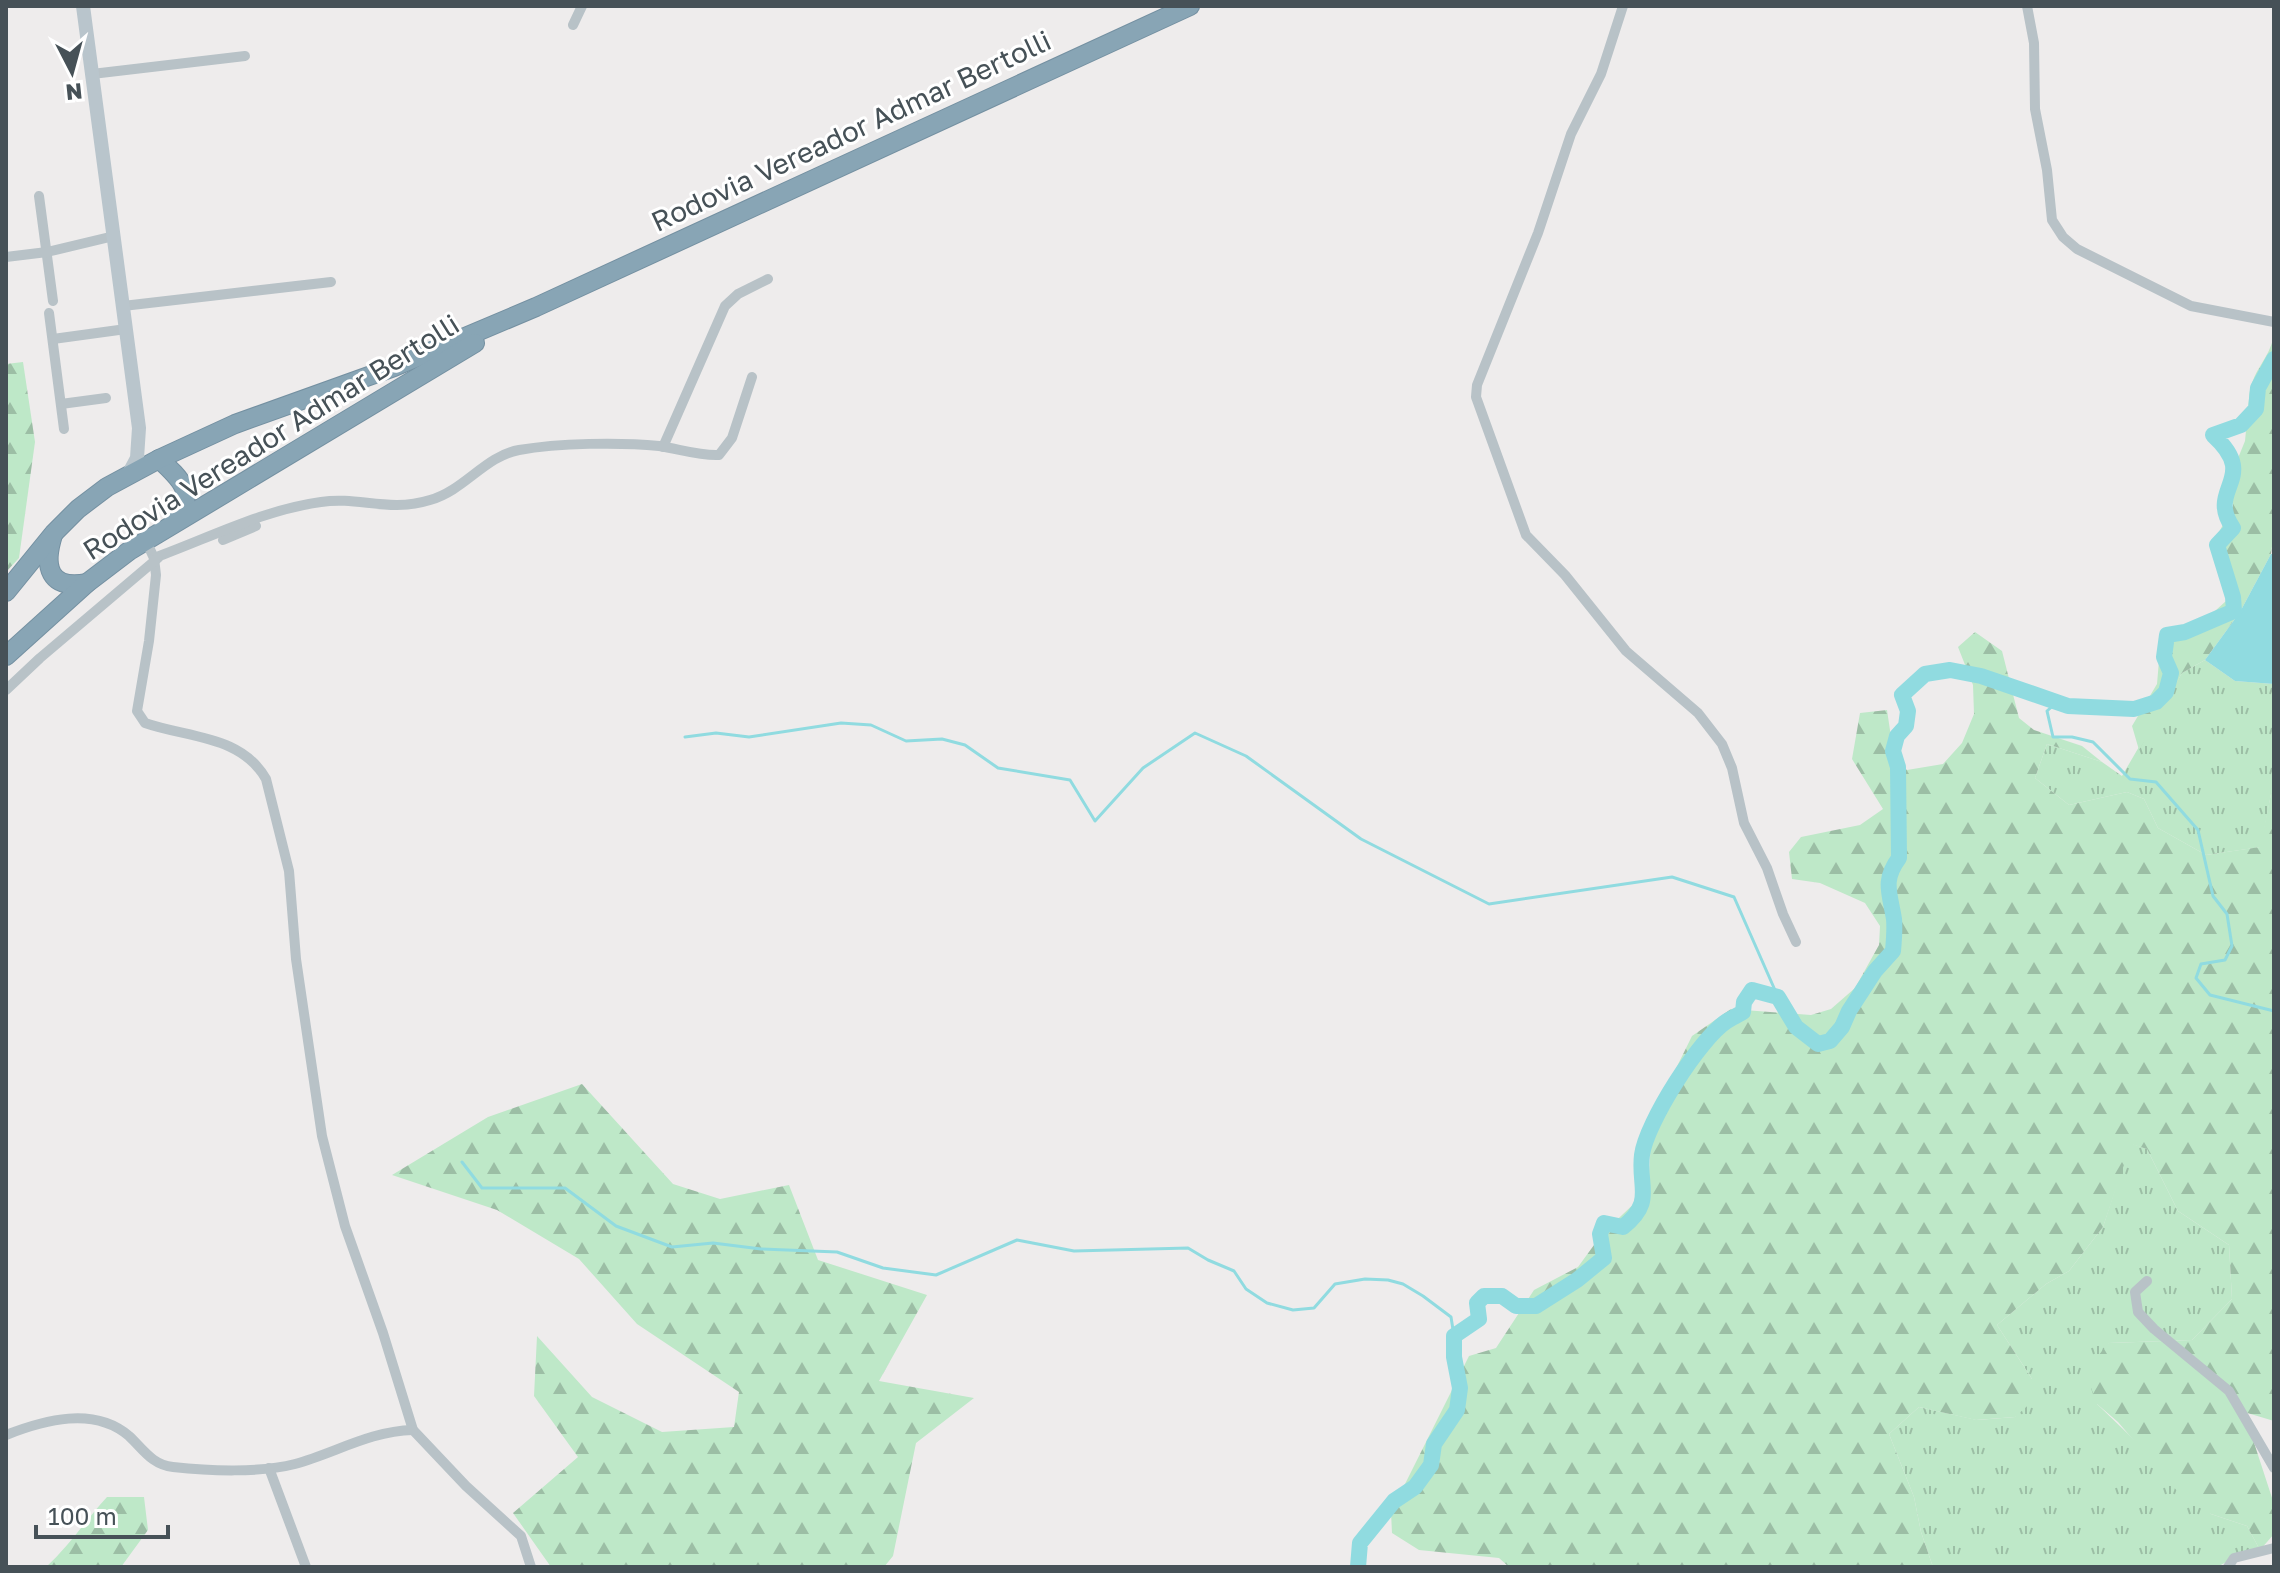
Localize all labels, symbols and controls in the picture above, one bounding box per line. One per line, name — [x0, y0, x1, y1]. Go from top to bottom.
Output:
street label: Rodovia Vereador Admar Bertolli — [646, 23, 1056, 238]
north arrow — [32, 32, 112, 112]
text: N — [64, 78, 84, 107]
street label: Rodovia Vereador Admar Bertolli — [77, 307, 465, 566]
scale bar — [36, 1489, 168, 1539]
text: 100 m — [48, 1501, 117, 1530]

